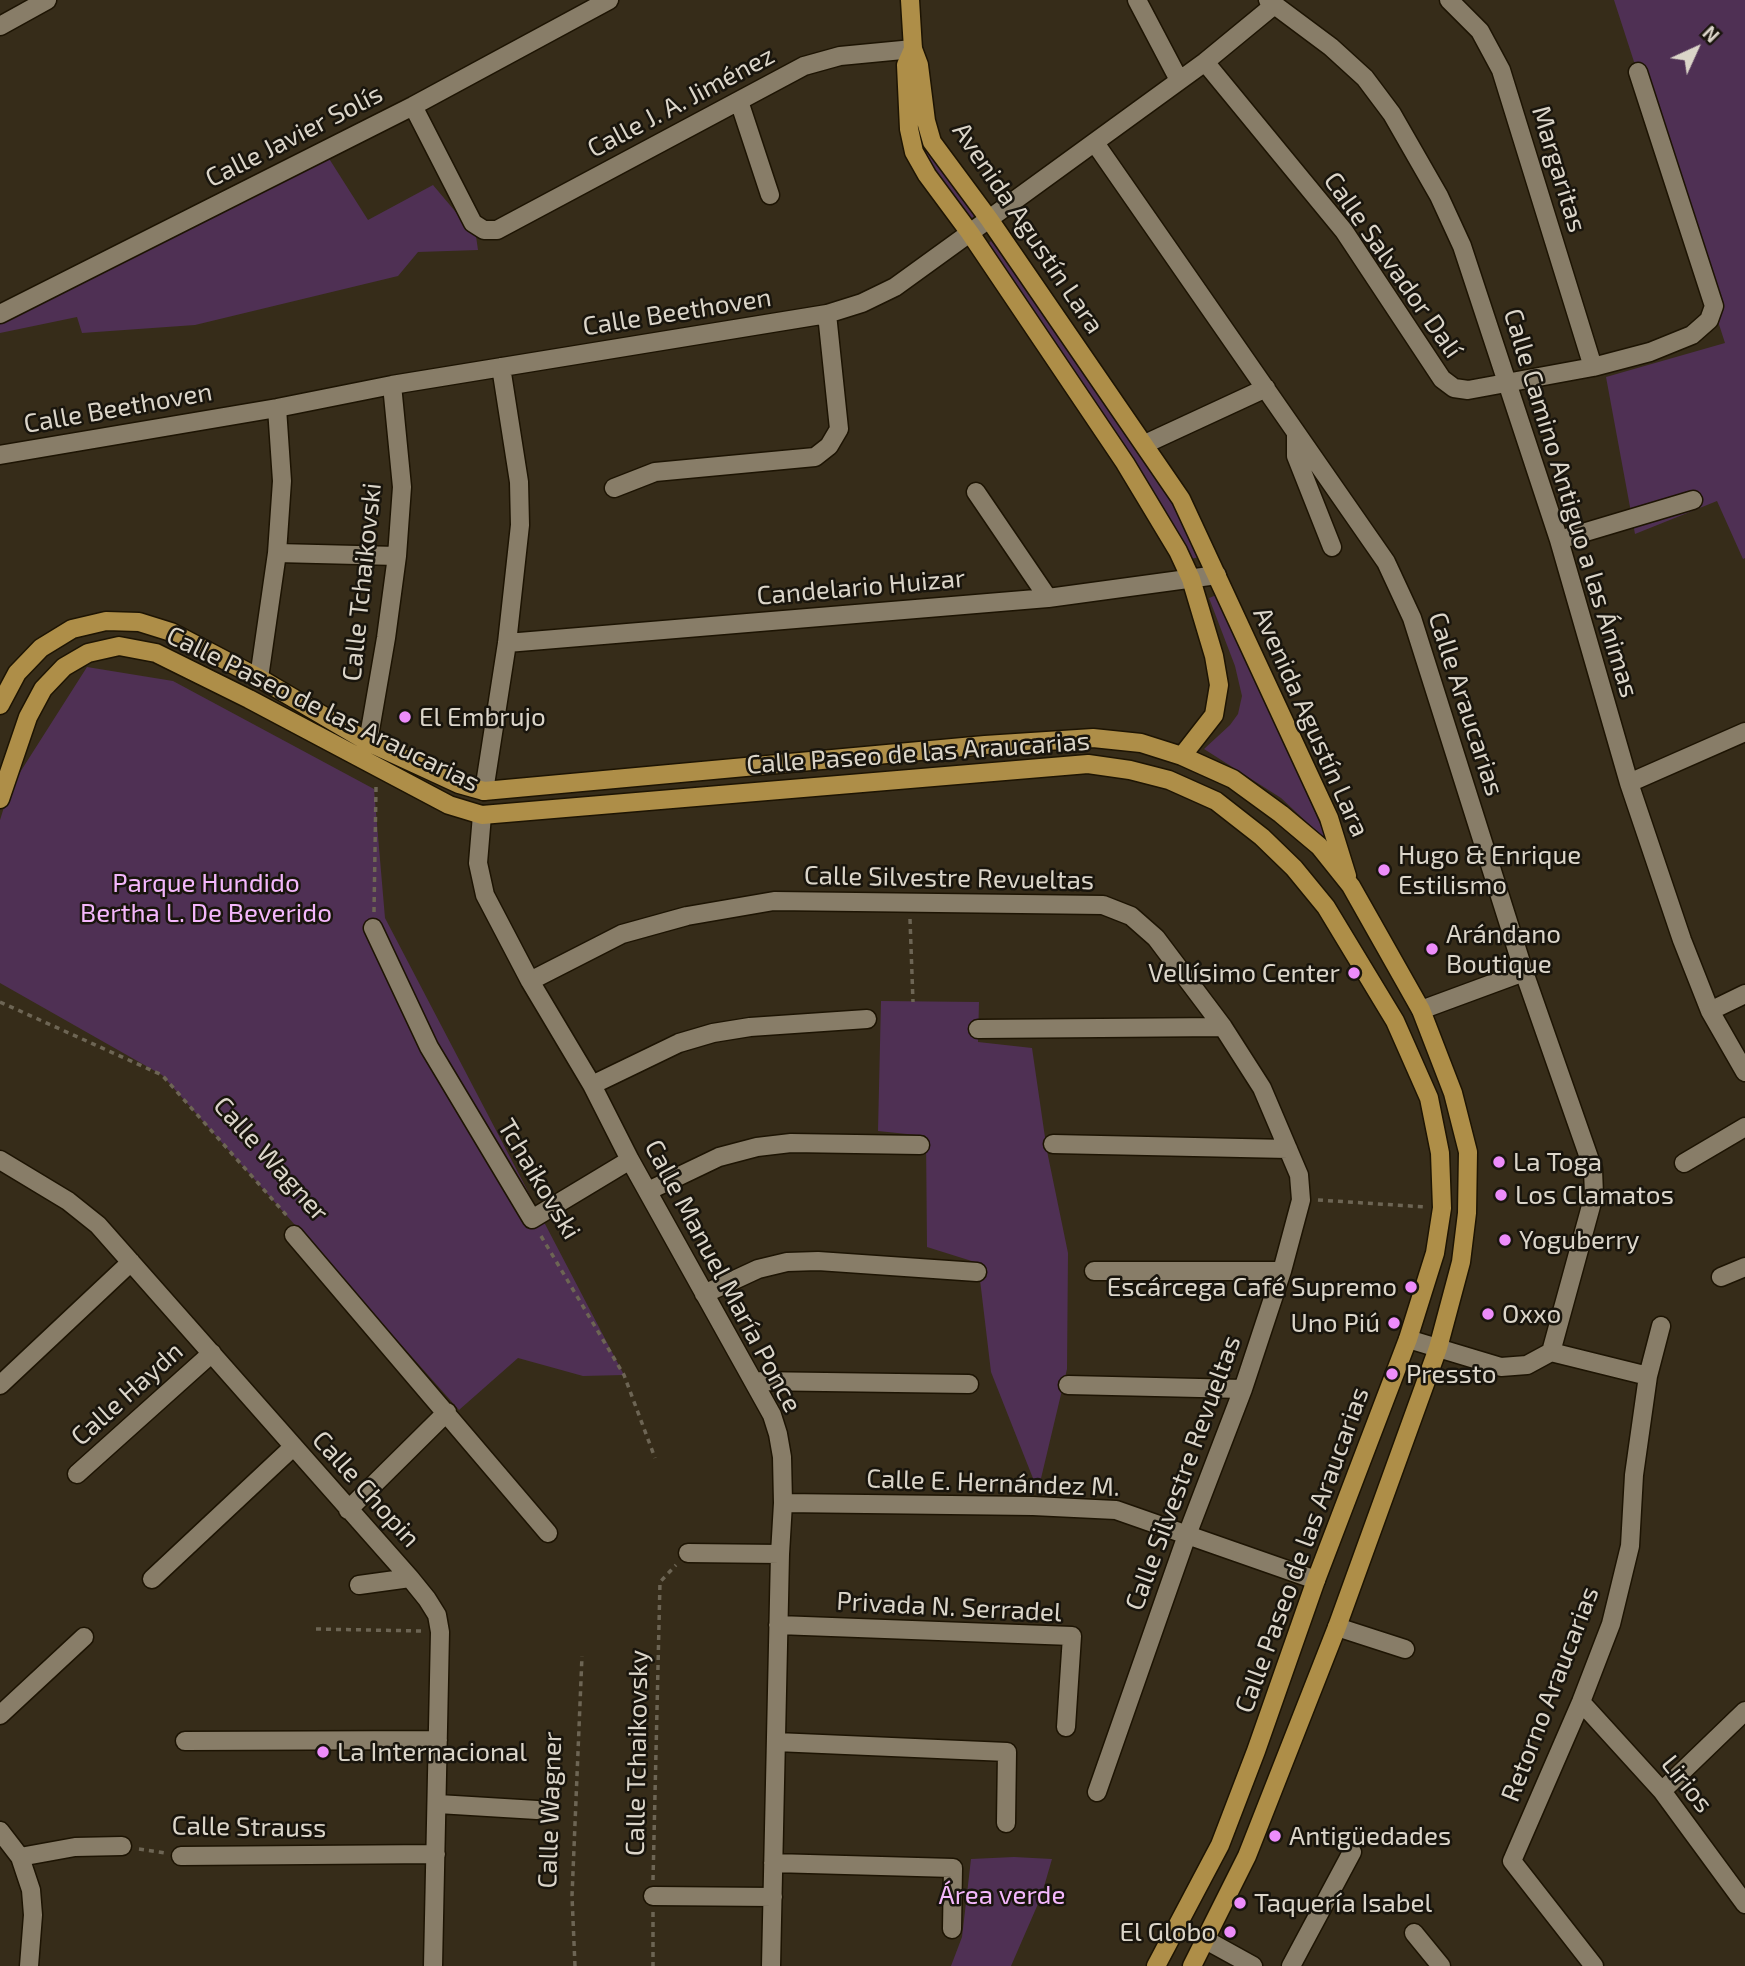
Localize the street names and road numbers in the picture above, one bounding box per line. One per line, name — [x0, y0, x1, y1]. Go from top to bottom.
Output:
street label: Calle J. A. Jiménez — [582, 40, 780, 164]
street label: Calle Javier Solís — [200, 78, 388, 194]
street label: Margaritas — [1525, 102, 1593, 236]
street label: Avenida Agustín Lara — [946, 116, 1110, 340]
street label: Calle Salvador Dalí — [1317, 166, 1469, 364]
street label: Calle Beethoven — [580, 282, 774, 342]
street label: Calle Camino Antiguo a las Ánimas — [1497, 305, 1645, 701]
street label: Calle Beethoven — [21, 376, 215, 440]
street label: Calle Tchaikovski — [336, 481, 388, 683]
street label: Candelario Huizar — [755, 562, 967, 612]
street label: Avenida Agustín Lara — [1246, 602, 1376, 842]
street label: Calle Araucarias — [1422, 608, 1510, 800]
street label: Calle Paseo de las Araucarias — [161, 620, 485, 798]
street label: Calle Paseo de las Araucarias — [745, 725, 1091, 781]
street label: Calle Silvestre Revueltas — [804, 860, 1094, 896]
street label: Calle Wagner — [207, 1090, 335, 1228]
street label: Tchaikovski — [491, 1113, 587, 1245]
street label: Calle Manuel María Ponce — [638, 1134, 808, 1418]
street label: Calle Silvestre Revueltas — [1119, 1331, 1247, 1615]
street label: Calle Haydn — [65, 1336, 189, 1452]
street label: Calle Paseo de las Araucarias — [1228, 1383, 1376, 1717]
street label: Calle Chopin — [306, 1424, 426, 1554]
street label: Calle E. Hernández M. — [866, 1463, 1120, 1503]
street label: Retorno Araucarias — [1495, 1582, 1605, 1806]
street label: Privada N. Serradel — [836, 1586, 1062, 1628]
street label: Calle Tchaikovsky — [620, 1650, 654, 1856]
street label: Calle Wagner — [532, 1731, 568, 1889]
street label: Lirios — [1655, 1749, 1719, 1819]
street label: Calle Strauss — [171, 1810, 327, 1844]

